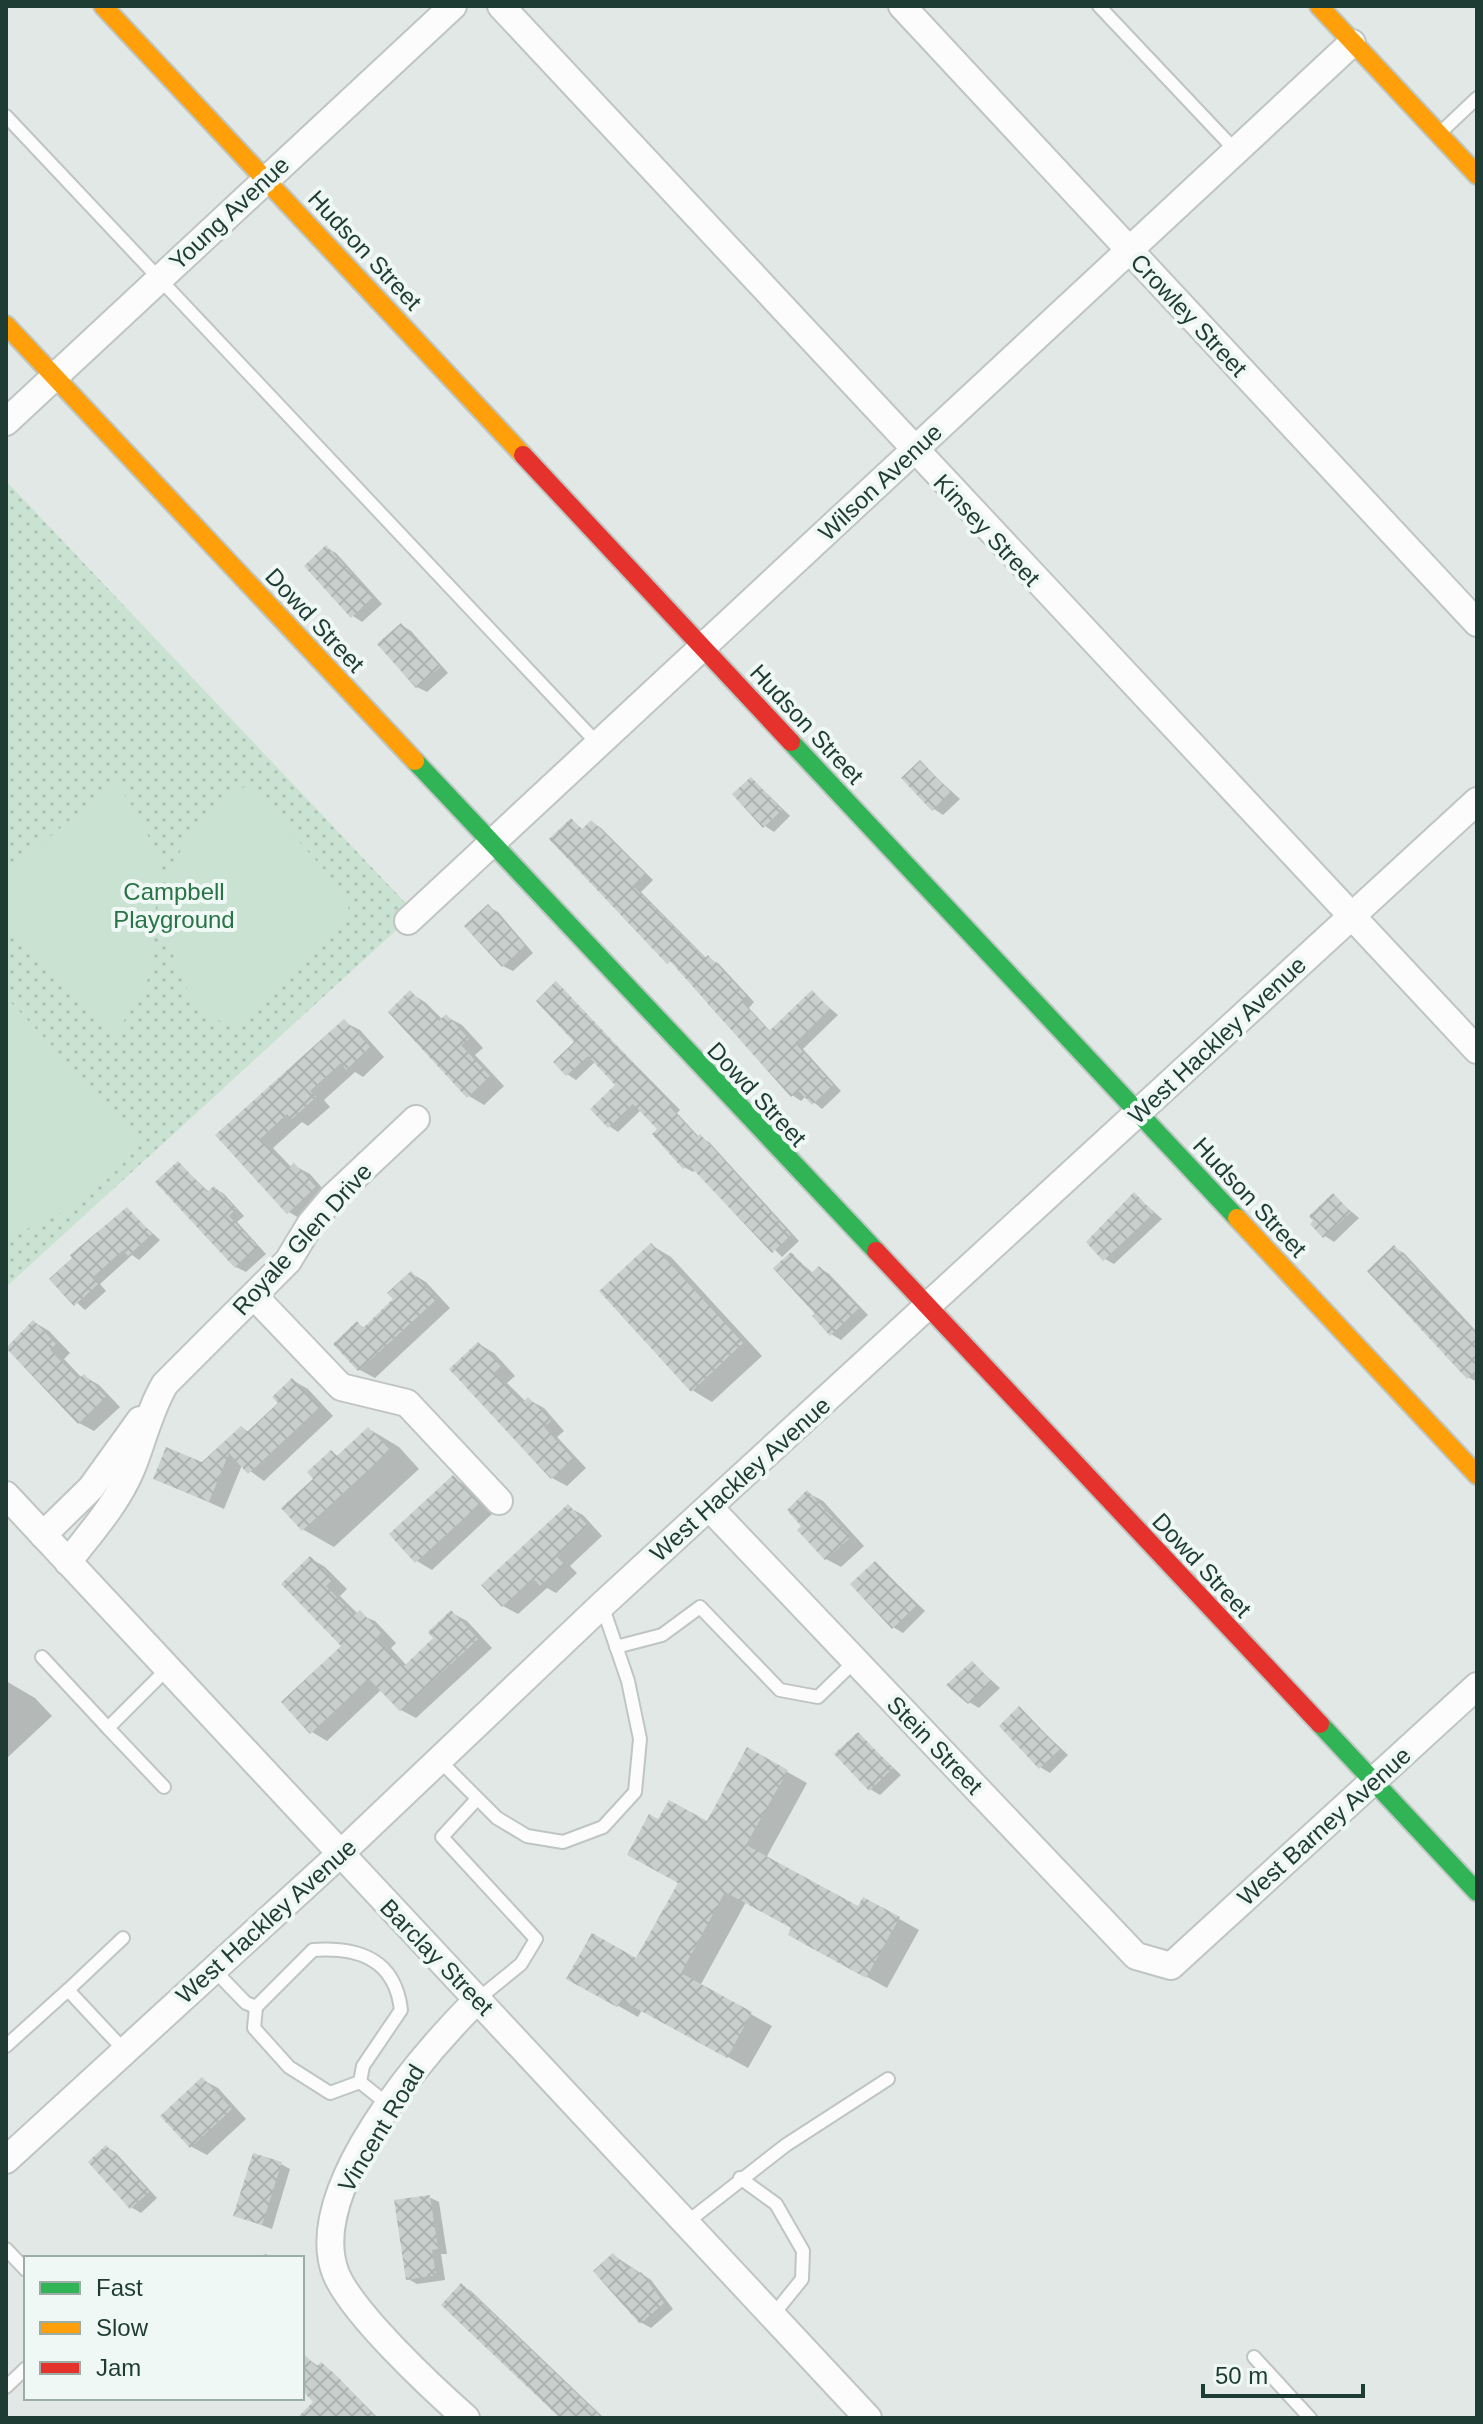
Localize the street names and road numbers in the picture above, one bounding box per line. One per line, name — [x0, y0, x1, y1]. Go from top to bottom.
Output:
street label: Young Avenue — [164, 151, 294, 275]
street label: Hudson Street — [303, 185, 427, 316]
street label: Crowley Street — [1125, 248, 1253, 382]
street label: Wilson Avenue — [813, 418, 947, 546]
street label: Kinsey Street — [928, 469, 1046, 592]
street label: Dowd Street — [260, 563, 370, 678]
street label: Hudson Street — [745, 659, 869, 790]
street label: West Hackley Avenue — [1123, 951, 1311, 1129]
street label: Dowd Street — [702, 1037, 812, 1152]
street label: Hudson Street — [1188, 1132, 1312, 1263]
street label: Royale Glen Drive — [227, 1158, 377, 1320]
street label: West Hackley Avenue — [645, 1391, 835, 1567]
street label: Dowd Street — [1147, 1508, 1257, 1623]
street label: Stein Street — [882, 1691, 988, 1800]
street label: West Barney Avenue — [1232, 1741, 1416, 1911]
street label: West Hackley Avenue — [171, 1833, 361, 2009]
street label: Barclay Street — [375, 1893, 499, 2021]
street label: Vincent Road — [332, 2059, 430, 2197]

